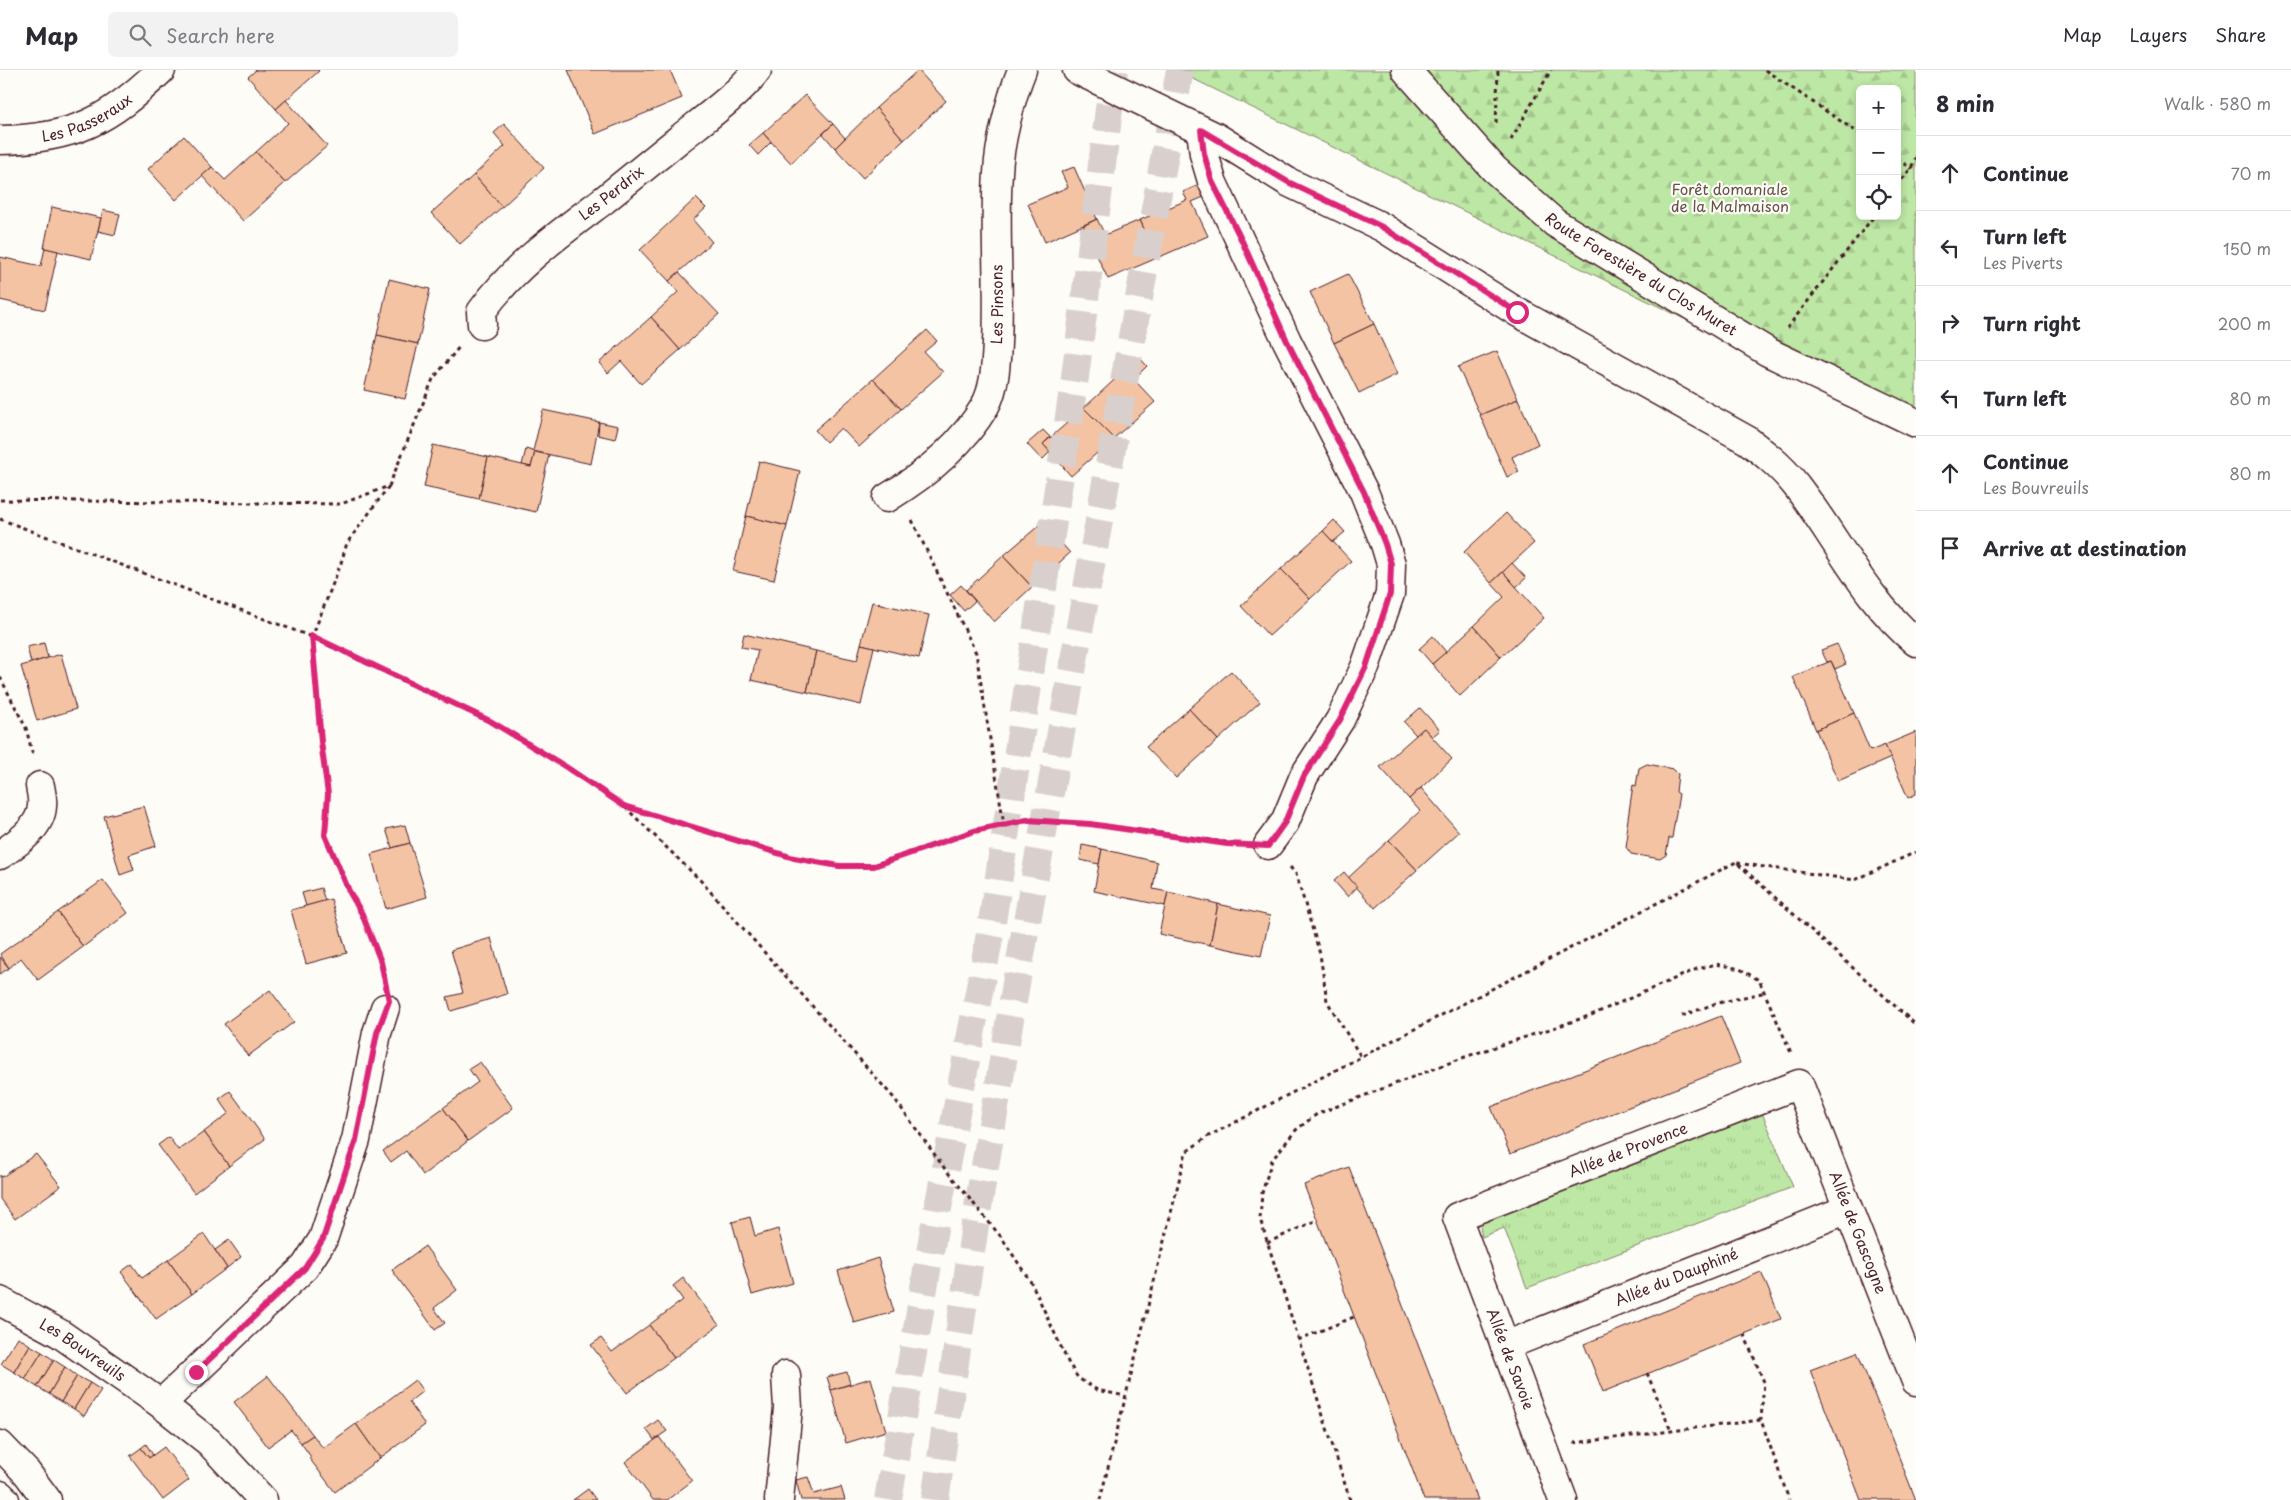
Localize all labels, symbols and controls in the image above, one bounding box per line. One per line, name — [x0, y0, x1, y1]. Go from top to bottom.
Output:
search box — [108, 12, 458, 57]
text: Map — [25, 17, 78, 53]
icon: search — [126, 21, 154, 49]
text: Search here — [166, 21, 275, 49]
text: Map — [2063, 21, 2102, 48]
text: Layers — [2130, 21, 2187, 48]
text: Share — [2215, 21, 2266, 48]
map controls — [1856, 85, 1901, 220]
button: + — [1856, 85, 1901, 130]
street label: Les Passeraux — [40, 87, 136, 147]
text: 8 min — [1936, 87, 1995, 119]
text: Walk · 580 m — [2164, 91, 2271, 115]
button: − — [1856, 130, 1901, 175]
street label: Les Perdrix — [573, 159, 648, 225]
icon: ahead — [1936, 159, 1964, 187]
text: Continue — [1983, 159, 2069, 187]
text: 70 m — [2231, 161, 2271, 185]
button: locate — [1856, 175, 1901, 220]
park label: Forêt domaniale de la Malmaison — [1671, 177, 1789, 217]
street label: Route Forestière du Clos Muret — [1540, 206, 1742, 341]
text: Turn left — [1983, 222, 2067, 250]
icon: left — [1936, 234, 1964, 262]
text: 150 m — [2223, 236, 2271, 260]
text: Les Piverts — [1983, 250, 2063, 274]
street label: Les Pinsons — [984, 264, 1008, 345]
route start — [1506, 301, 1529, 324]
icon: right — [1936, 309, 1964, 337]
text: Turn right — [1983, 309, 2081, 337]
text: 200 m — [2218, 311, 2271, 335]
icon: left — [1936, 384, 1964, 412]
text: Turn left — [1983, 384, 2067, 412]
text: 80 m — [2229, 386, 2271, 410]
text: Continue — [1983, 447, 2069, 475]
icon: ahead — [1936, 459, 1964, 487]
text: 80 m — [2229, 461, 2271, 485]
text: Les Bouvreuils — [1983, 475, 2089, 499]
icon: arrive — [1936, 534, 1964, 562]
text: Arrive at destination — [1983, 534, 2187, 562]
street label: Allée de Provence — [1565, 1116, 1690, 1182]
street label: Allée de Gascogne — [1824, 1167, 1894, 1297]
street label: Allée du Dauphiné — [1611, 1241, 1741, 1311]
street label: Allée de Savoie — [1482, 1305, 1541, 1412]
street label: Les Bouvreuils — [36, 1312, 131, 1386]
route end — [185, 1361, 208, 1384]

